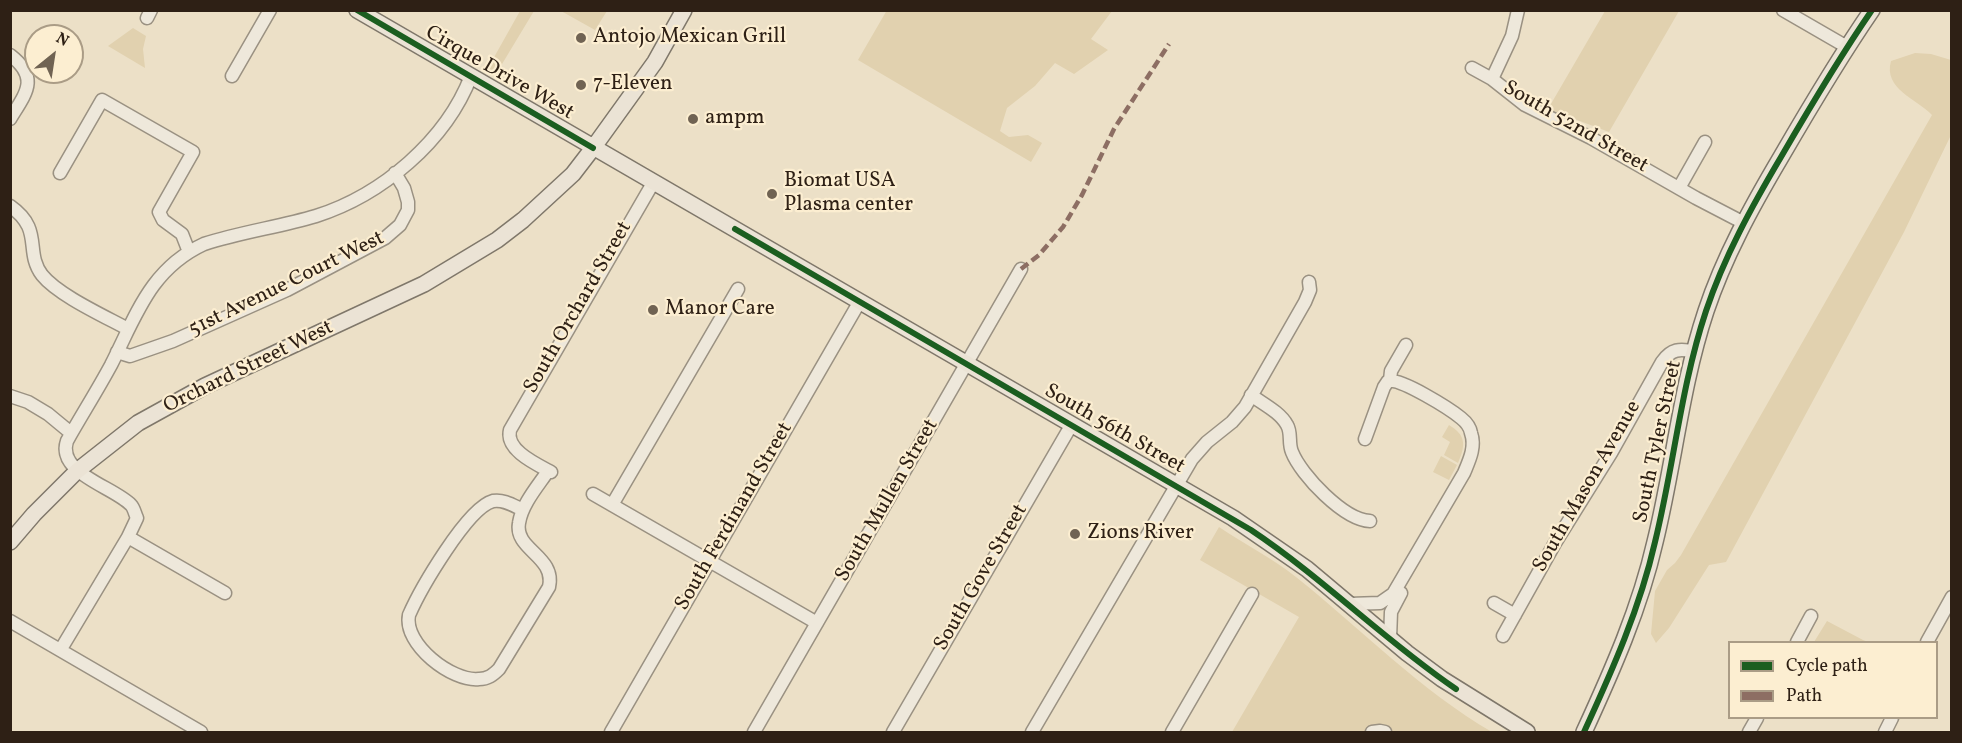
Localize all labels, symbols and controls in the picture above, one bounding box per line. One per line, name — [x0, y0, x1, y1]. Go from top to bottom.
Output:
street label: Cirque Drive West — [420, 21, 578, 127]
north arrow — [24, 24, 84, 84]
place label: Antojo Mexican Grill — [593, 25, 786, 51]
text: N — [51, 28, 73, 53]
marker: Antojo Mexican Grill — [574, 31, 588, 45]
place label: 7-Eleven — [593, 72, 673, 98]
street label: South 52nd Street — [1498, 76, 1652, 180]
marker: 7-Eleven — [574, 78, 588, 92]
place label: ampm — [705, 106, 765, 132]
marker: ampm — [686, 112, 700, 126]
place label: Biomat USA Plasma center — [784, 169, 913, 219]
marker: Biomat USA Plasma center — [765, 187, 779, 201]
street label: South Orchard Street — [519, 217, 639, 399]
street label: 51st Avenue Court West — [185, 227, 389, 343]
place label: Manor Care — [665, 297, 775, 323]
marker: Manor Care — [646, 303, 660, 317]
street label: Orchard Street West — [160, 316, 338, 420]
street label: South Tyler Street — [1629, 358, 1689, 526]
street label: South 56th Street — [1039, 379, 1189, 481]
street label: South Mason Avenue — [1529, 397, 1647, 577]
street label: South Mullen Street — [831, 415, 945, 587]
street label: South Ferdinand Street — [671, 418, 799, 616]
street label: South Gove Street — [930, 500, 1034, 656]
place label: Zions River — [1087, 521, 1194, 547]
marker: Zions River — [1068, 527, 1082, 541]
legend — [1728, 641, 1938, 719]
text: Cycle path — [1786, 654, 1868, 679]
text: Path — [1786, 684, 1822, 709]

